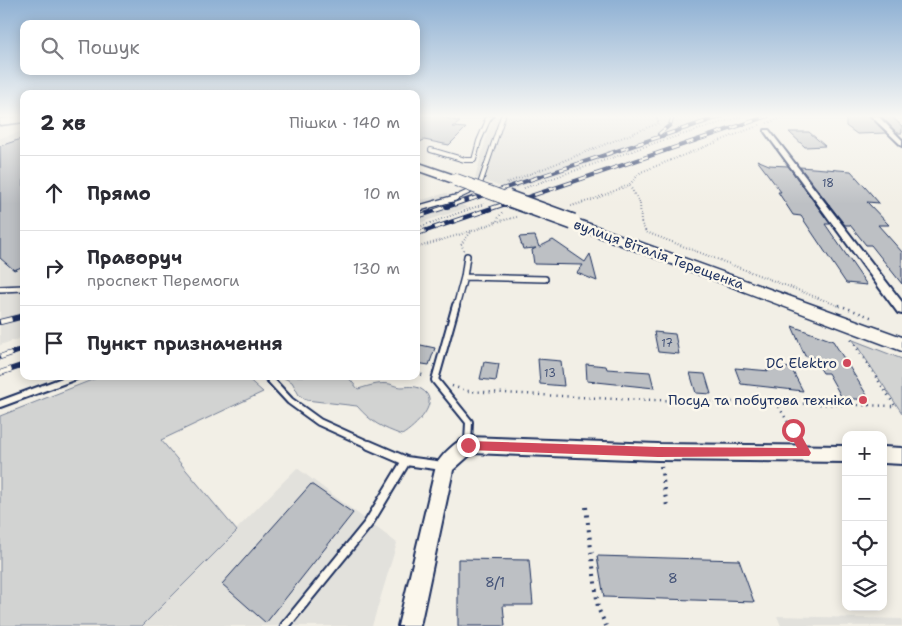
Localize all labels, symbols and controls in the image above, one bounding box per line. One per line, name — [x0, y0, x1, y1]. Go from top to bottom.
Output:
search box — [20, 20, 420, 75]
icon: search — [38, 34, 66, 62]
text: Пошук — [78, 35, 140, 60]
text: 2 хв — [40, 109, 86, 137]
text: Пішки · 140 m — [289, 112, 400, 133]
house number: 18 — [822, 176, 834, 191]
icon: ahead — [40, 179, 68, 207]
text: Прямо — [87, 181, 151, 206]
text: 10 m — [363, 183, 400, 204]
street label: вулиця Віталія Терещенка — [571, 215, 747, 293]
text: Праворуч — [87, 245, 182, 270]
icon: right — [40, 254, 68, 282]
text: 130 m — [353, 258, 400, 279]
text: проспект Перемоги — [87, 270, 240, 291]
icon: arrive — [40, 329, 68, 357]
text: Пункт призначення — [87, 331, 283, 356]
house number: 17 — [661, 336, 673, 351]
place label: DC Elektro — [766, 354, 837, 372]
marker: DC Elektro — [841, 357, 853, 369]
house number: 13 — [544, 366, 556, 381]
place label: Посуд та побутова техніка — [668, 391, 853, 409]
marker: Посуд та побутова техніка — [857, 394, 869, 406]
route start — [782, 419, 805, 442]
map controls — [842, 431, 887, 611]
button: + — [842, 431, 887, 476]
route end — [457, 434, 480, 457]
button: − — [842, 476, 887, 521]
button: locate — [842, 521, 887, 566]
button: layers — [842, 566, 887, 611]
house number: 8 — [668, 569, 678, 587]
house number: 8/1 — [485, 573, 505, 591]

